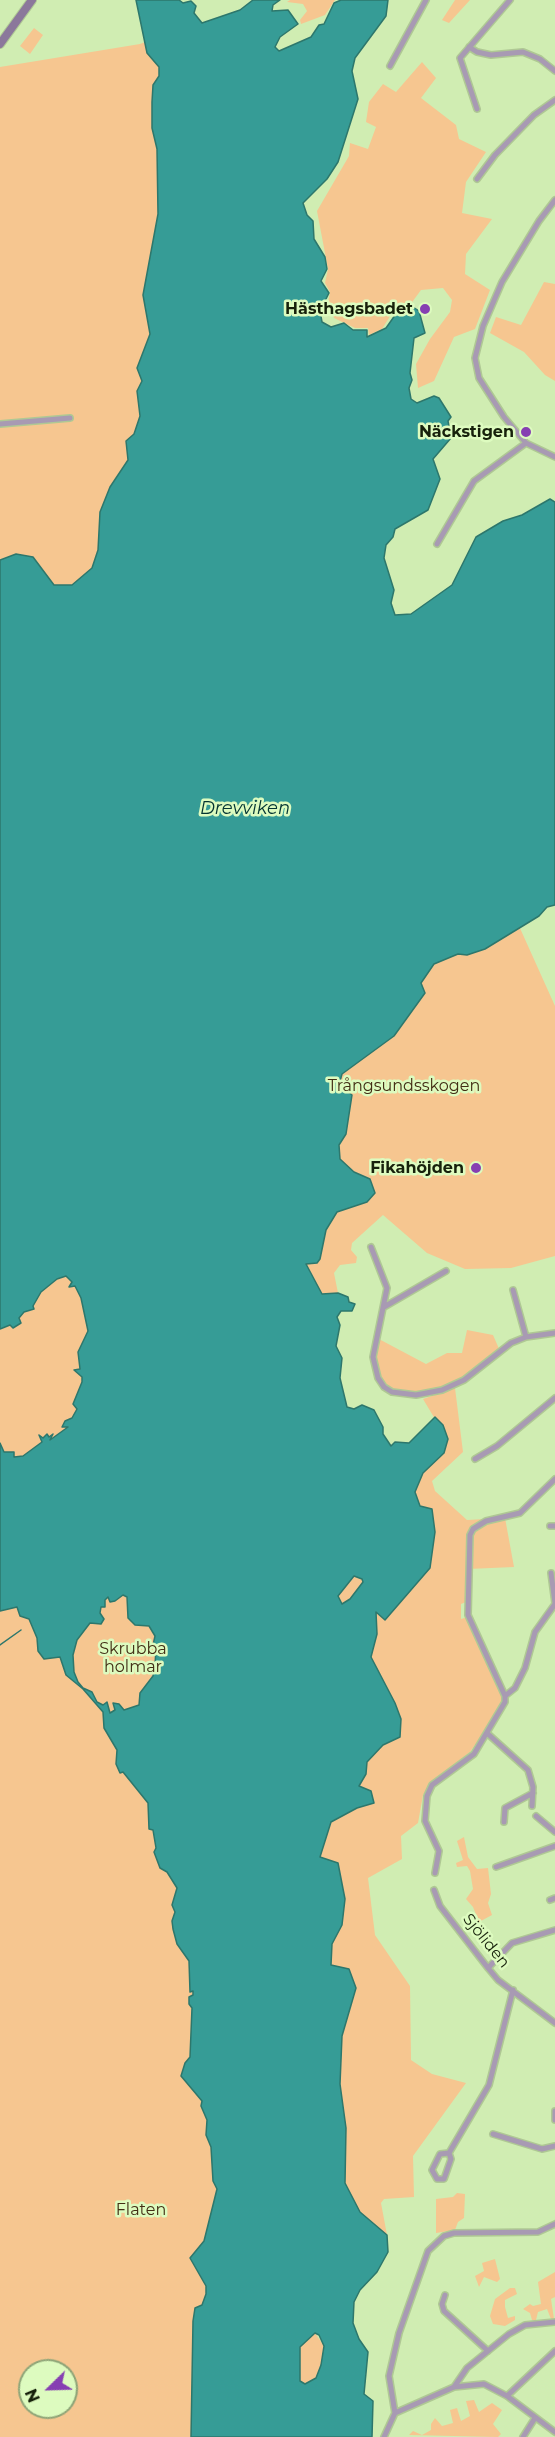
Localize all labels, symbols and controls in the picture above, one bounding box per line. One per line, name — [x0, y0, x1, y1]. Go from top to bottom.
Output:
place label: Hästhagsbadet — [285, 299, 413, 319]
marker: Hästhagsbadet — [418, 302, 432, 316]
place label: Näckstigen — [419, 422, 514, 442]
marker: Näckstigen — [519, 425, 533, 439]
water label: Drevviken — [200, 798, 290, 820]
park label: Trångsundsskogen — [328, 1076, 480, 1096]
place label: Fikahöjden — [370, 1158, 464, 1178]
marker: Fikahöjden — [469, 1161, 483, 1175]
park label: Skrubba holmar — [99, 1639, 167, 1677]
street label: Sjöliden — [458, 1910, 514, 1972]
park label: Flaten — [116, 2200, 166, 2220]
north arrow — [18, 2359, 78, 2419]
text: N — [22, 2386, 44, 2405]

